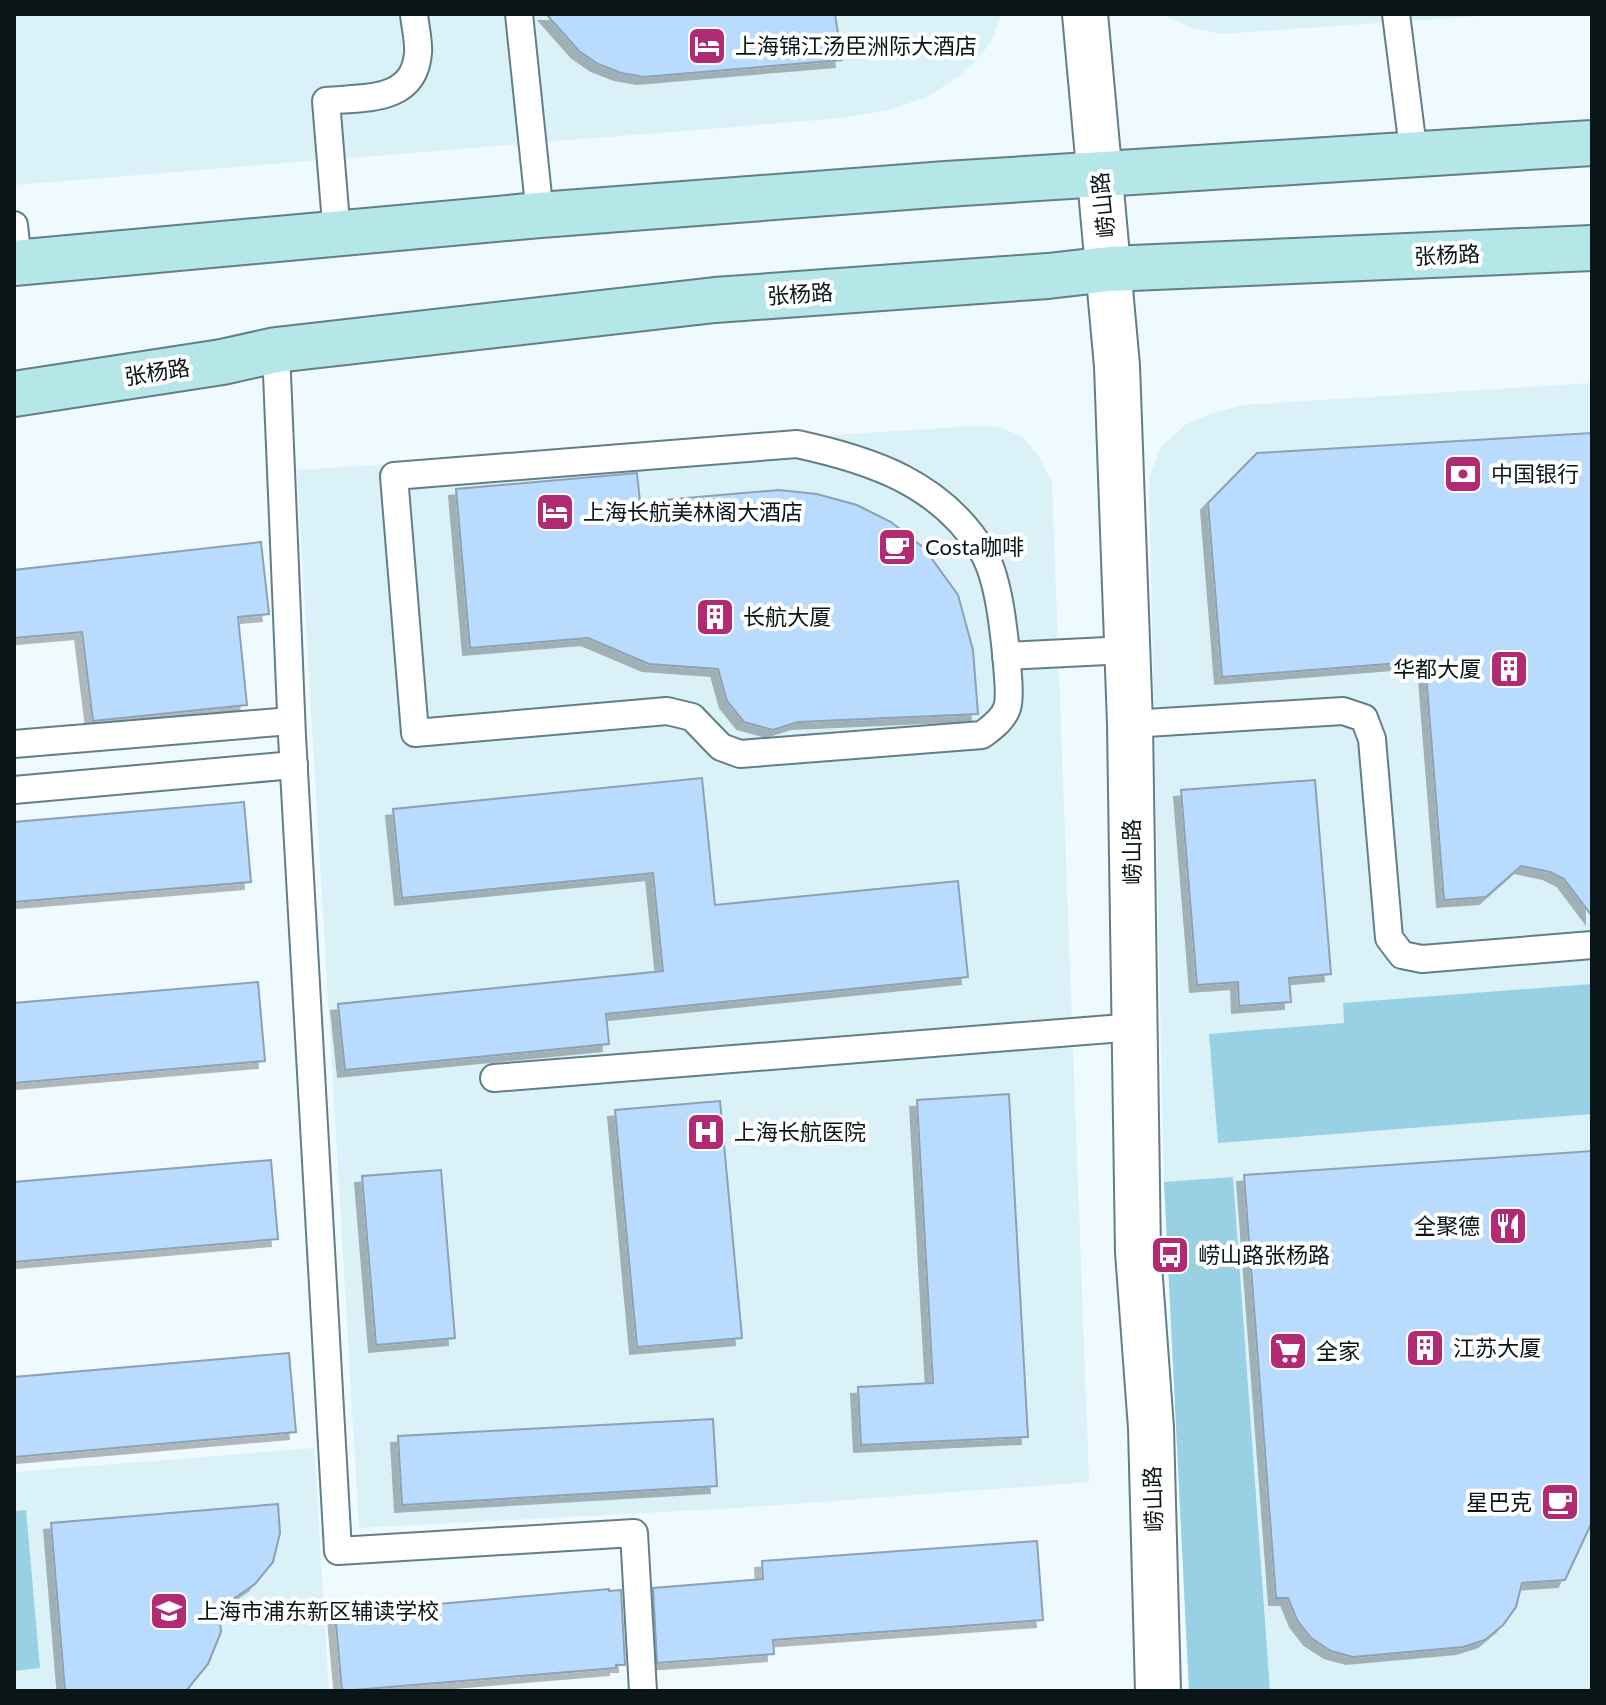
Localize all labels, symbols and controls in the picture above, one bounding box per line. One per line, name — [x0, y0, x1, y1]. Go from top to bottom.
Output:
hotel icon: 上海锦江汤臣洲际大酒店 — [686, 25, 728, 67]
place label: 上海锦江汤臣洲际大酒店 — [735, 32, 977, 59]
street label: 崂山路 — [1086, 171, 1119, 239]
street label: 张杨路 — [1413, 239, 1481, 270]
street label: 张杨路 — [766, 278, 834, 309]
street label: 张杨路 — [122, 353, 192, 390]
bank icon: 中国银行 — [1442, 453, 1484, 495]
place label: 中国银行 — [1491, 460, 1579, 487]
hotel icon: 上海长航美林阁大酒店 — [534, 491, 576, 533]
place label: 上海长航美林阁大酒店 — [583, 498, 803, 525]
cafe icon: Costa咖啡 — [876, 526, 918, 568]
place label: Costa咖啡 — [925, 533, 1024, 560]
building icon: 长航大厦 — [694, 596, 736, 638]
place label: 长航大厦 — [743, 603, 831, 630]
building icon: 华都大厦 — [1488, 648, 1530, 690]
place label: 华都大厦 — [1393, 655, 1481, 682]
street label: 崂山路 — [1117, 819, 1146, 885]
hospital icon: 上海长航医院 — [685, 1111, 727, 1153]
place label: 上海长航医院 — [734, 1118, 866, 1145]
restaurant icon: 全聚德 — [1487, 1205, 1529, 1247]
place label: 全聚德 — [1414, 1212, 1480, 1239]
bus stop icon: 崂山路张杨路 — [1149, 1234, 1191, 1276]
place label: 崂山路张杨路 — [1198, 1241, 1330, 1268]
building icon: 江苏大厦 — [1404, 1327, 1446, 1369]
supermarket icon: 全家 — [1267, 1330, 1309, 1372]
place label: 江苏大厦 — [1453, 1334, 1541, 1361]
place label: 全家 — [1316, 1337, 1360, 1364]
street label: 崂山路 — [1138, 1466, 1167, 1532]
cafe icon: 星巴克 — [1539, 1481, 1581, 1523]
place label: 星巴克 — [1466, 1488, 1532, 1515]
school or university icon: 上海市浦东新区辅读学校 — [148, 1590, 190, 1632]
place label: 上海市浦东新区辅读学校 — [197, 1597, 439, 1624]

